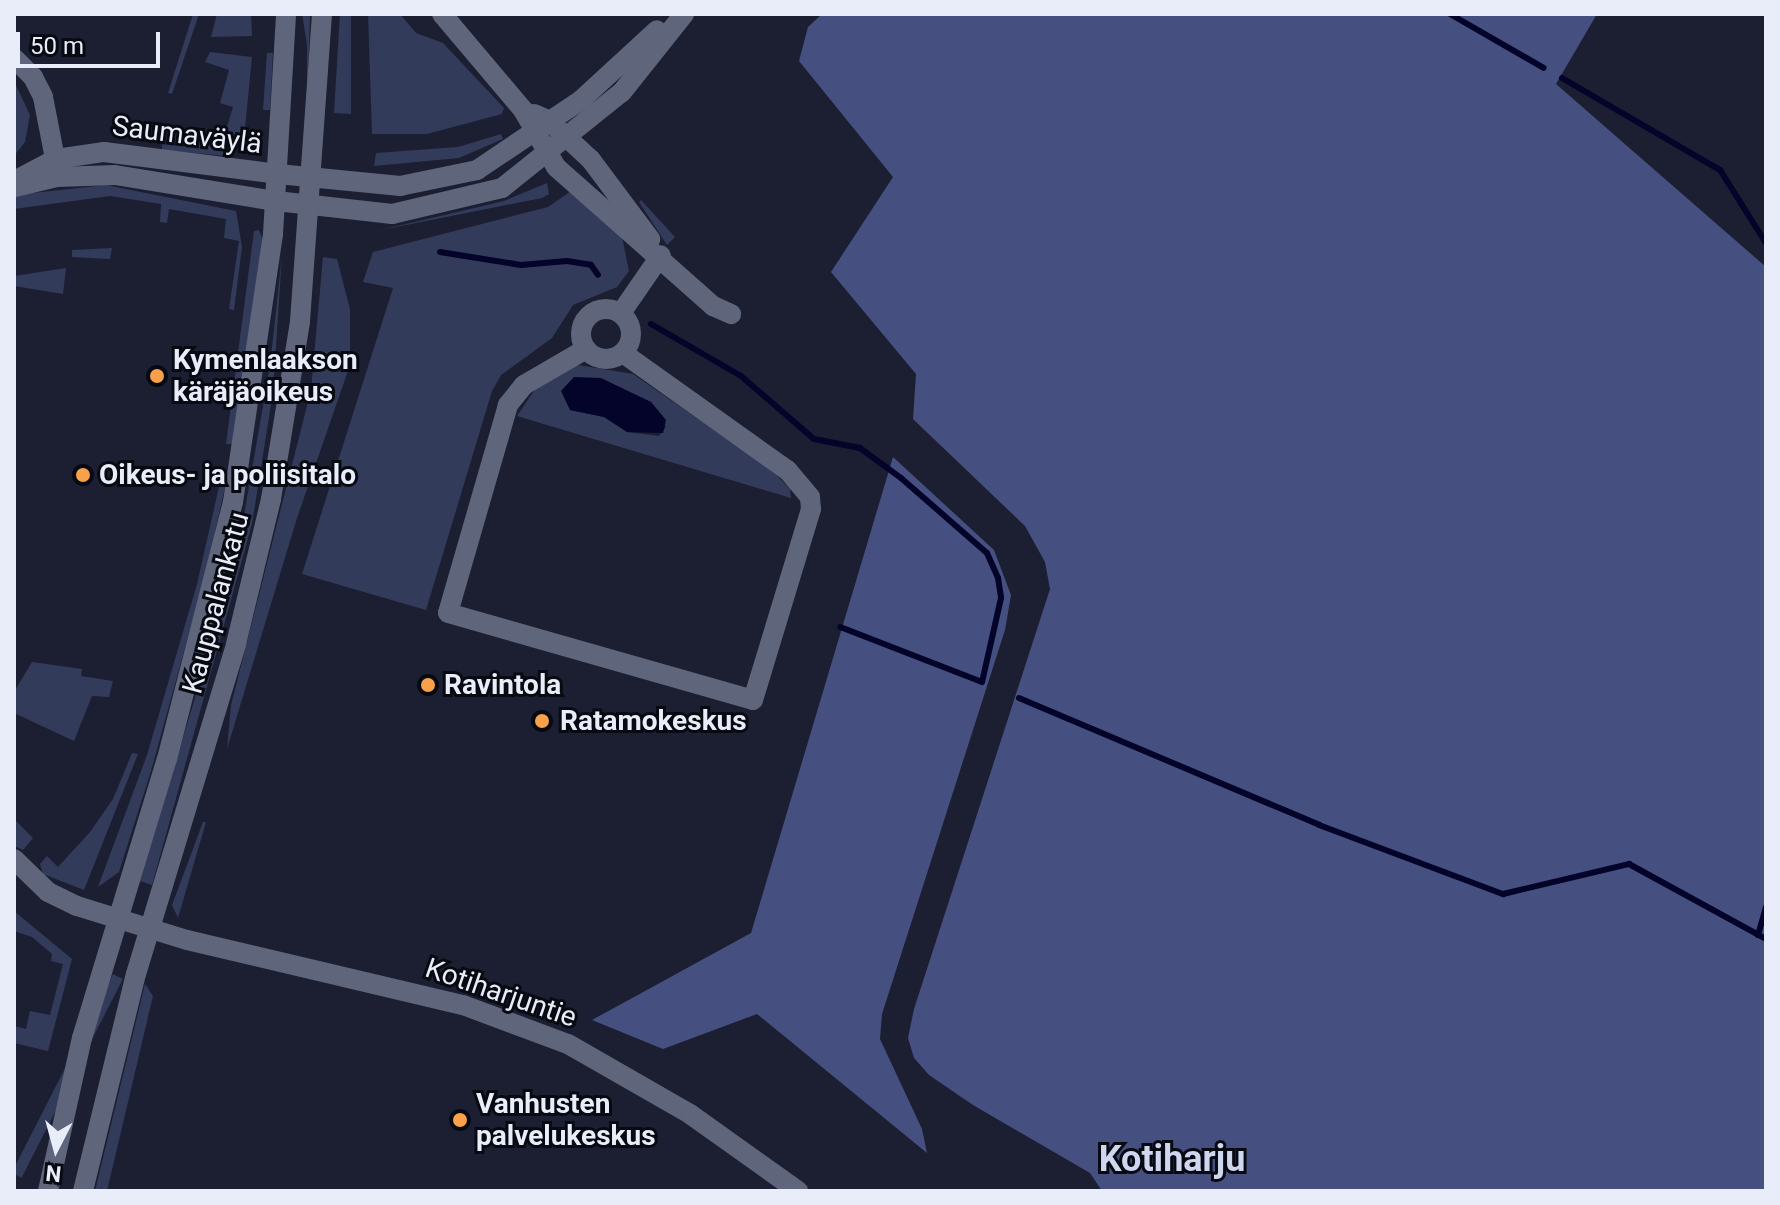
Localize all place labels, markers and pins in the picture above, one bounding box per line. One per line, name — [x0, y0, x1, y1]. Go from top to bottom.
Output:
place label: Kymenlaakson käräjäoikeus — [173, 343, 358, 409]
marker: Kymenlaakson käräjäoikeus — [148, 367, 166, 385]
place label: Oikeus- ja poliisitalo — [99, 458, 356, 492]
marker: Oikeus- ja poliisitalo — [74, 466, 92, 484]
place label: Ravintola — [444, 668, 561, 702]
marker: Ravintola — [419, 676, 437, 694]
place label: Ratamokeskus — [560, 704, 747, 738]
marker: Ratamokeskus — [531, 710, 553, 732]
place label: Vanhusten palvelukeskus — [476, 1087, 656, 1153]
marker: Vanhusten palvelukeskus — [451, 1111, 469, 1129]

